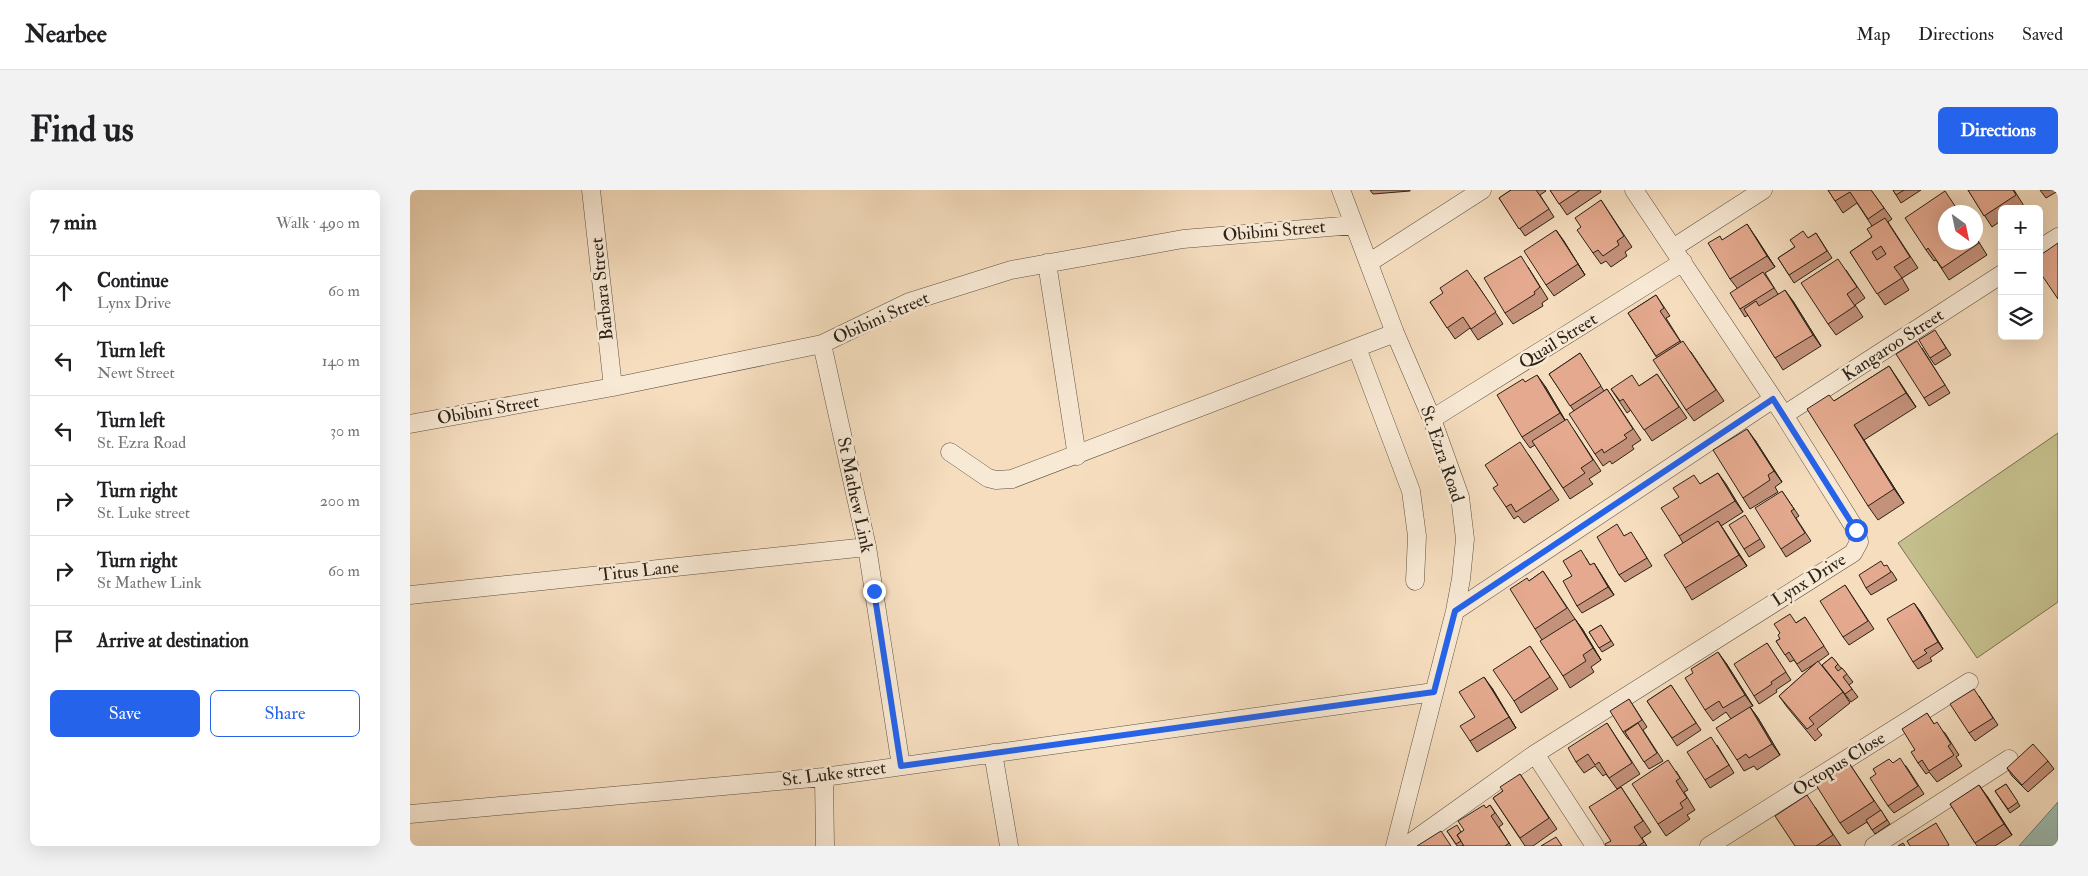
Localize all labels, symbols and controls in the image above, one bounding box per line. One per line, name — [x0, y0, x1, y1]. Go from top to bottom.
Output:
text: Nearbee — [25, 19, 107, 50]
text: Map — [1857, 23, 1890, 46]
text: Directions — [1918, 23, 1994, 46]
text: Saved — [2022, 23, 2063, 46]
button: Directions — [1938, 107, 2058, 154]
text: Find us — [30, 108, 134, 152]
north arrow — [1938, 205, 1983, 250]
map controls — [1998, 205, 2043, 340]
button: + — [1998, 205, 2043, 250]
text: 7 min — [50, 209, 97, 236]
text: Walk · 490 m — [276, 213, 360, 233]
street label: Obibini Street — [1222, 215, 1326, 247]
street label: Barbara Street — [585, 236, 619, 342]
button: − — [1998, 250, 2043, 295]
text: Continue — [97, 269, 168, 293]
icon: ahead — [50, 277, 78, 305]
text: 60 m — [328, 281, 360, 301]
street label: Obibini Street — [829, 286, 933, 349]
text: Lynx Drive — [97, 293, 171, 313]
button: layers — [1998, 295, 2043, 340]
street label: Kangaroo Street — [1838, 303, 1948, 386]
street label: Quail Street — [1514, 308, 1602, 374]
text: Turn left — [97, 339, 165, 363]
icon: left — [50, 347, 78, 375]
text: 140 m — [322, 351, 360, 371]
text: Newt Street — [97, 363, 175, 383]
street label: Obibini Street — [435, 390, 541, 430]
street label: St. Ezra Road — [1415, 403, 1469, 505]
text: Turn left — [97, 409, 165, 433]
icon: left — [50, 417, 78, 445]
text: 30 m — [330, 421, 360, 441]
text: St. Ezra Road — [97, 433, 186, 453]
street label: St Mathew Link — [832, 435, 879, 555]
text: Turn right — [97, 479, 177, 503]
icon: right — [50, 487, 78, 515]
text: 200 m — [320, 491, 360, 511]
text: St. Luke street — [97, 503, 190, 523]
route start — [1845, 519, 1868, 542]
street label: Lynx Drive — [1768, 548, 1851, 612]
text: Turn right — [97, 549, 177, 573]
street label: Titus Lane — [598, 555, 681, 587]
icon: right — [50, 557, 78, 585]
text: 60 m — [328, 561, 360, 581]
text: St Mathew Link — [97, 573, 202, 593]
route end — [863, 580, 886, 603]
icon: arrive — [50, 627, 78, 655]
text: Arrive at destination — [97, 629, 249, 653]
button: Save — [50, 690, 200, 737]
button: Share — [210, 690, 360, 737]
street label: Octopus Close — [1788, 726, 1890, 802]
street label: St. Luke street — [781, 756, 888, 792]

